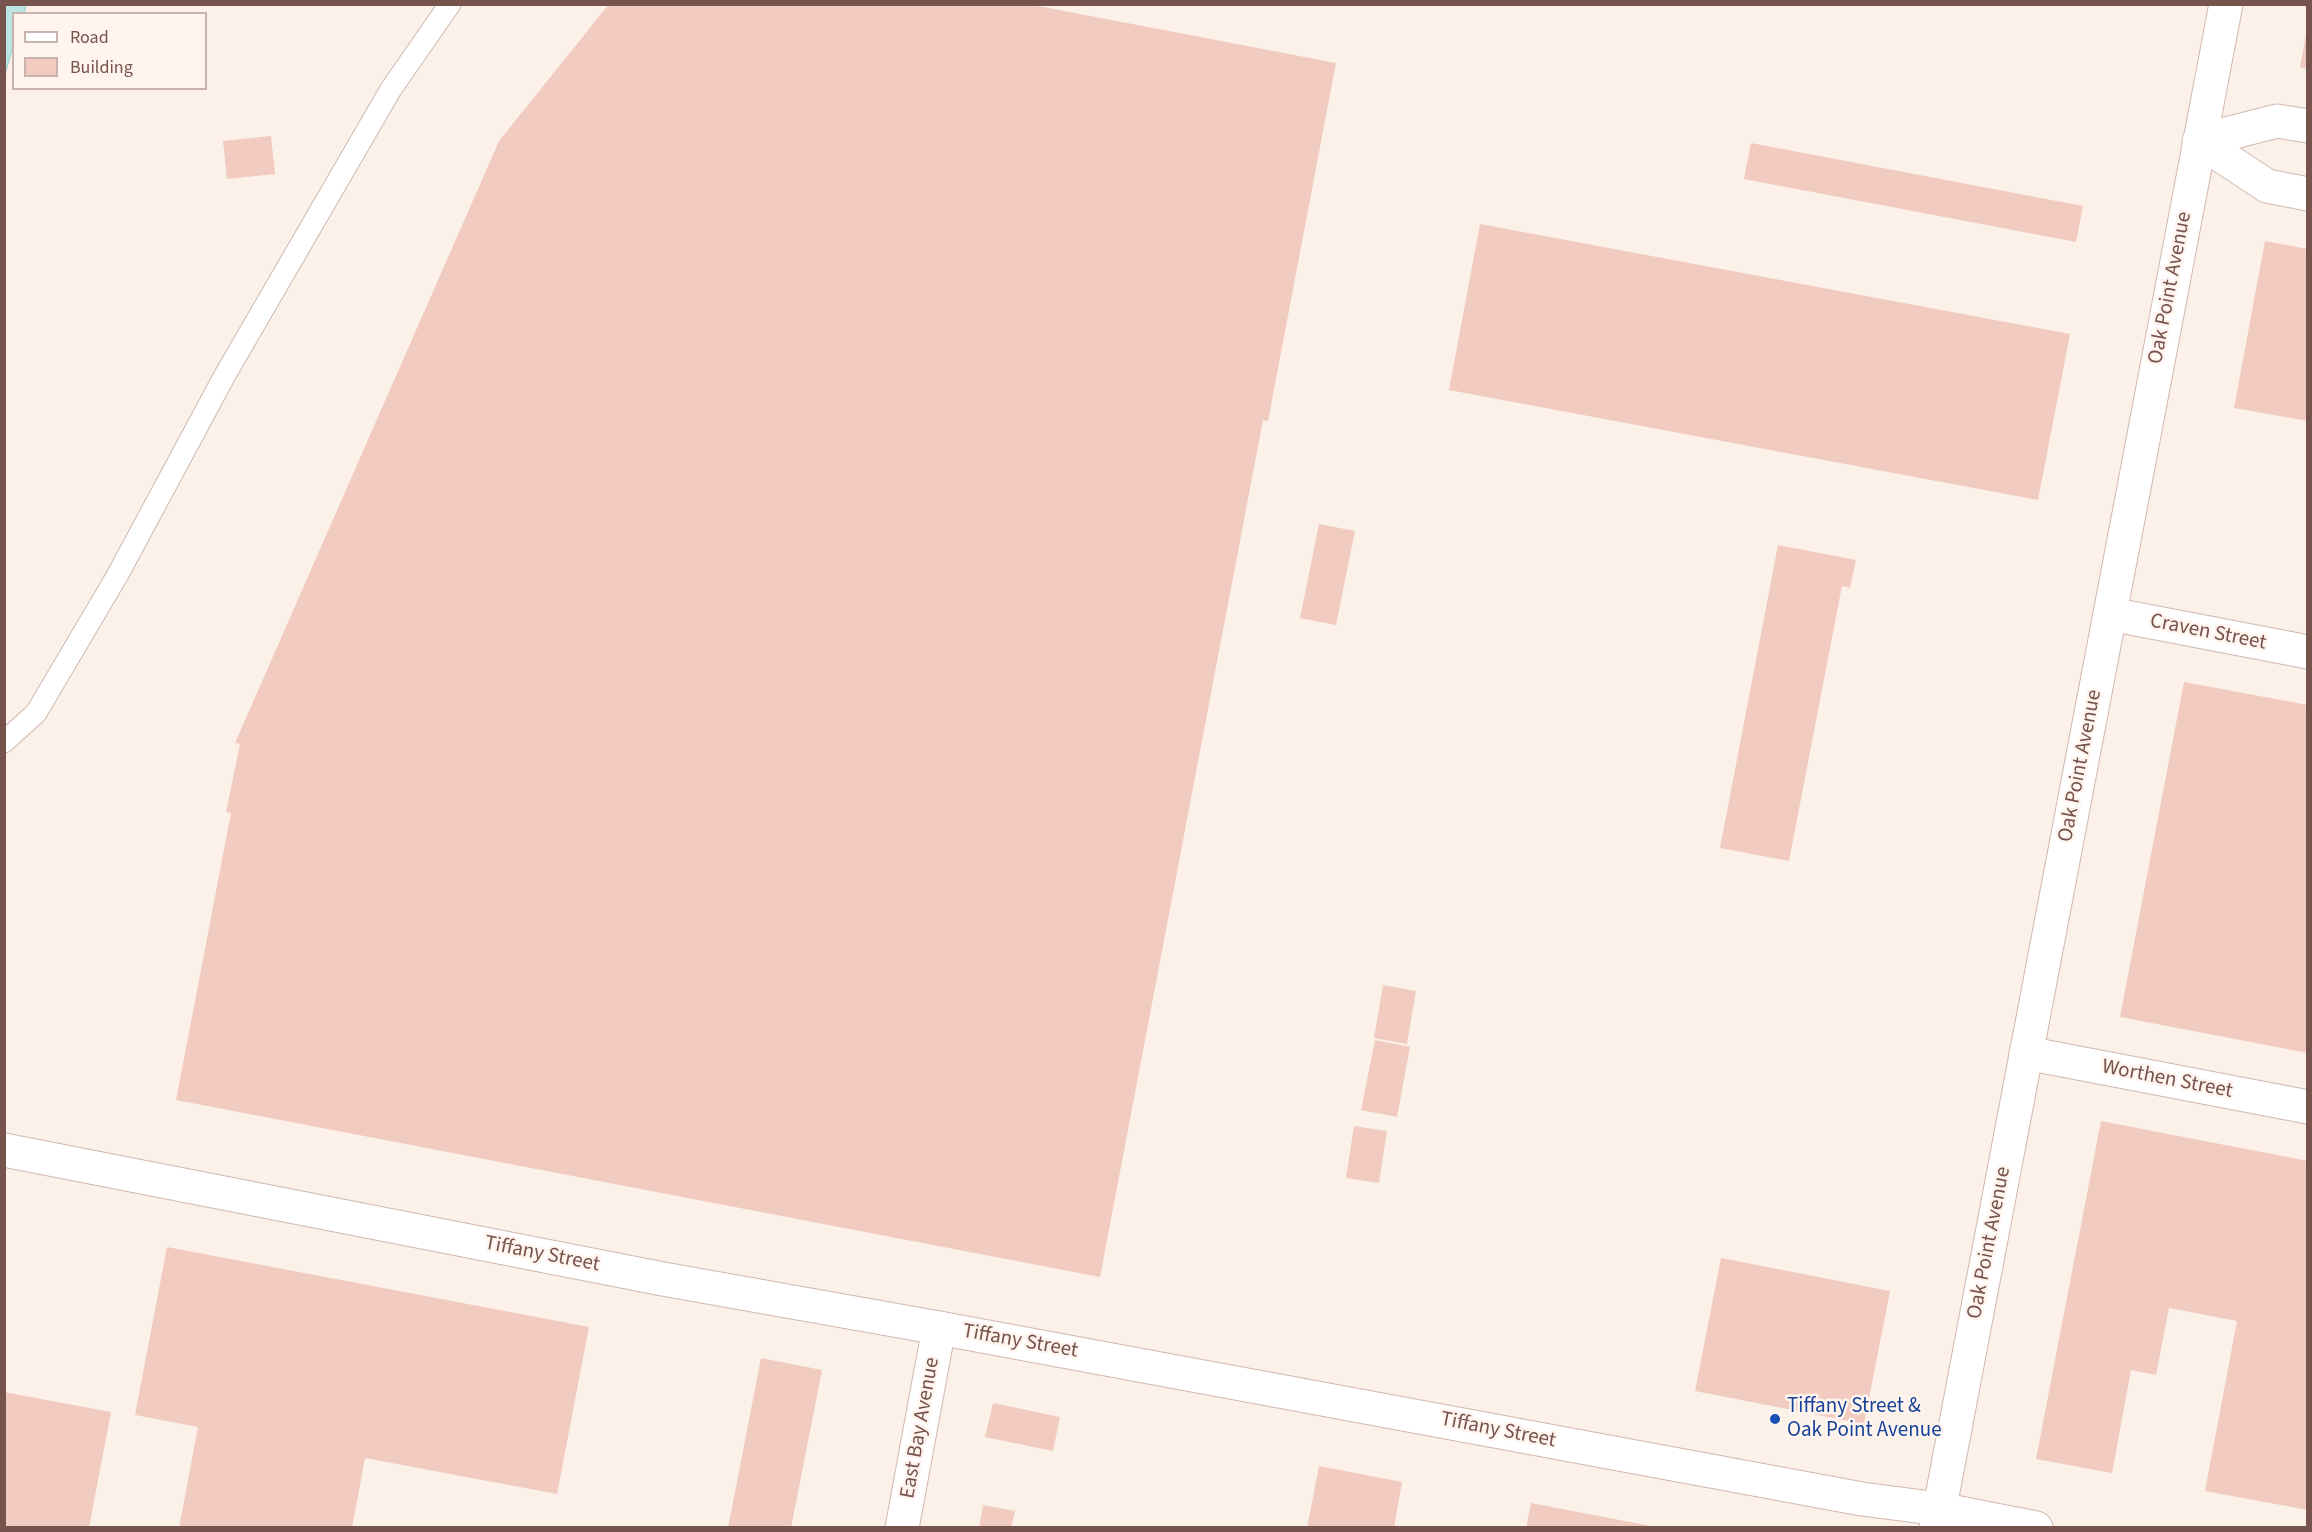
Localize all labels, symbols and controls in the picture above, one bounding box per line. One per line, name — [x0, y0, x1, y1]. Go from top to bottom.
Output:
legend — [12, 12, 207, 90]
text: Road — [70, 25, 109, 50]
text: Building — [70, 55, 133, 80]
street label: Oak Point Avenue — [2144, 210, 2198, 366]
street label: Craven Street — [2148, 609, 2268, 657]
street label: Oak Point Avenue — [2054, 688, 2108, 844]
street label: Worthen Street — [2100, 1055, 2234, 1105]
street label: Oak Point Avenue — [1963, 1165, 2017, 1321]
street label: Tiffany Street — [482, 1231, 602, 1279]
street label: Tiffany Street — [960, 1319, 1080, 1365]
street label: East Bay Avenue — [896, 1355, 946, 1501]
place label: Tiffany Street & Oak Point Avenue — [1787, 1394, 1942, 1444]
street label: Tiffany Street — [1438, 1407, 1558, 1455]
marker: Tiffany Street & Oak Point Avenue — [1768, 1412, 1782, 1426]

